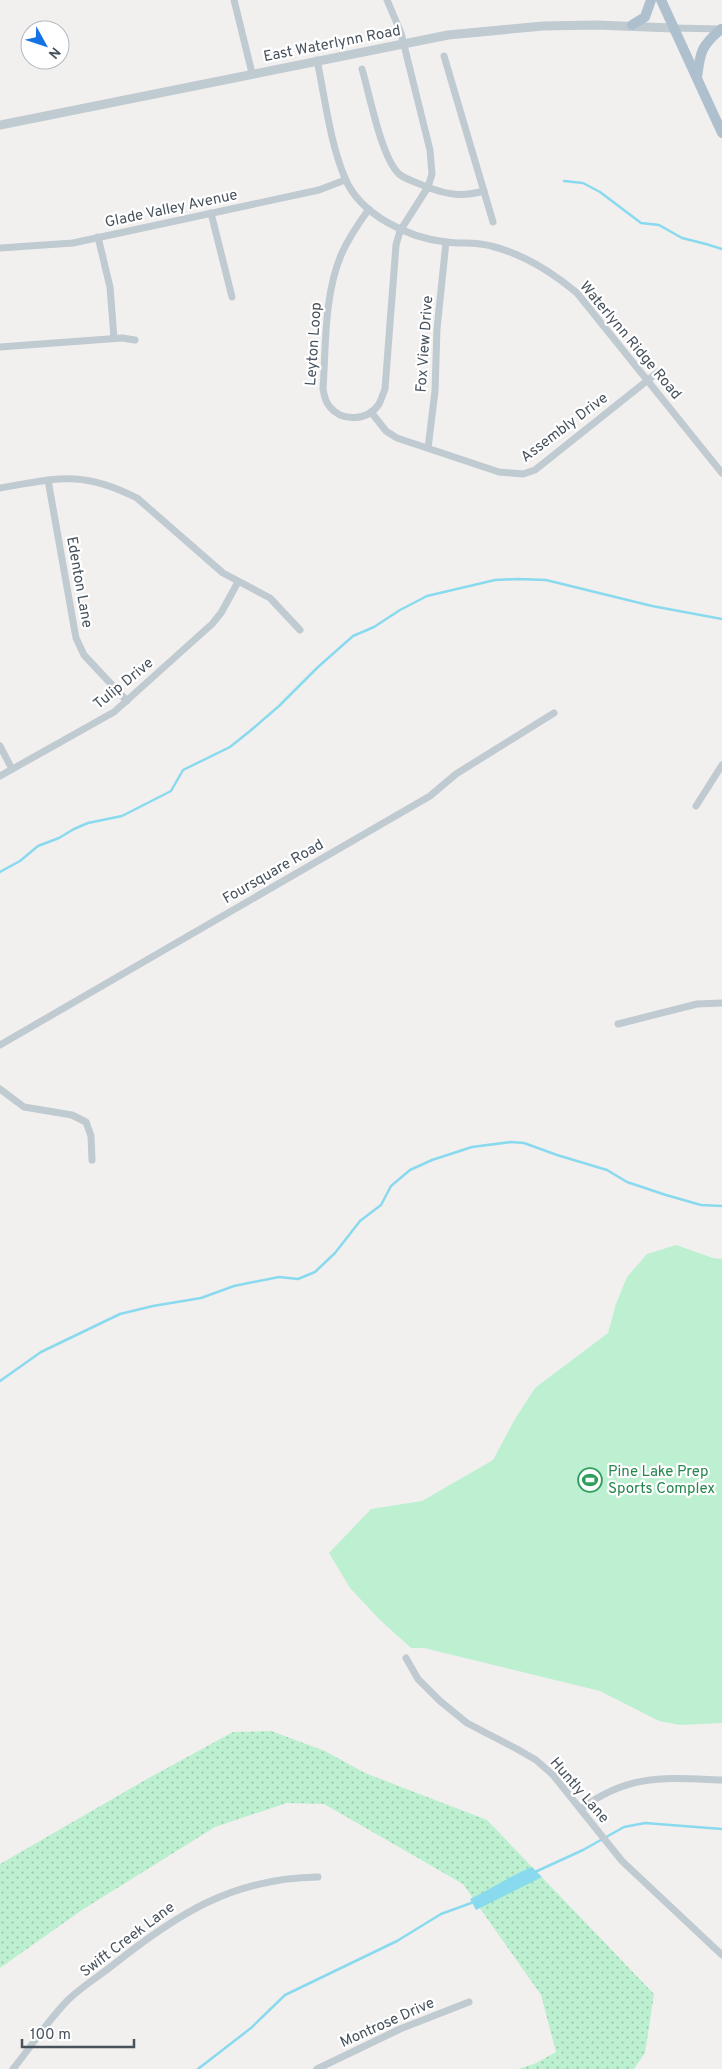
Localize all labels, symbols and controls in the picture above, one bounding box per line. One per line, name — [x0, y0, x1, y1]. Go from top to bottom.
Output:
north arrow — [20, 20, 70, 70]
street label: East Waterlynn Road — [262, 22, 402, 67]
text: N — [44, 43, 64, 62]
street label: Glade Valley Avenue — [103, 186, 239, 233]
street label: Waterlynn Ridge Road — [575, 278, 685, 404]
street label: Fox View Drive — [413, 295, 438, 393]
street label: Leyton Loop — [302, 302, 327, 387]
street label: Assembly Drive — [518, 389, 612, 467]
street label: Edenton Lane — [61, 535, 96, 629]
street label: Tulip Drive — [90, 654, 158, 714]
street label: Foursquare Road — [220, 836, 328, 909]
place label: Pine Lake Prep Sports Complex — [608, 1463, 715, 1499]
sports icon: Pine Lake Prep Sports Complex — [577, 1467, 603, 1493]
street label: Huntly Lane — [545, 1754, 613, 1828]
street label: Swift Creek Lane — [77, 1898, 179, 1982]
street label: Montrose Drive — [337, 1994, 438, 2053]
scale bar — [22, 2016, 135, 2048]
text: 100 m — [30, 2026, 71, 2045]

